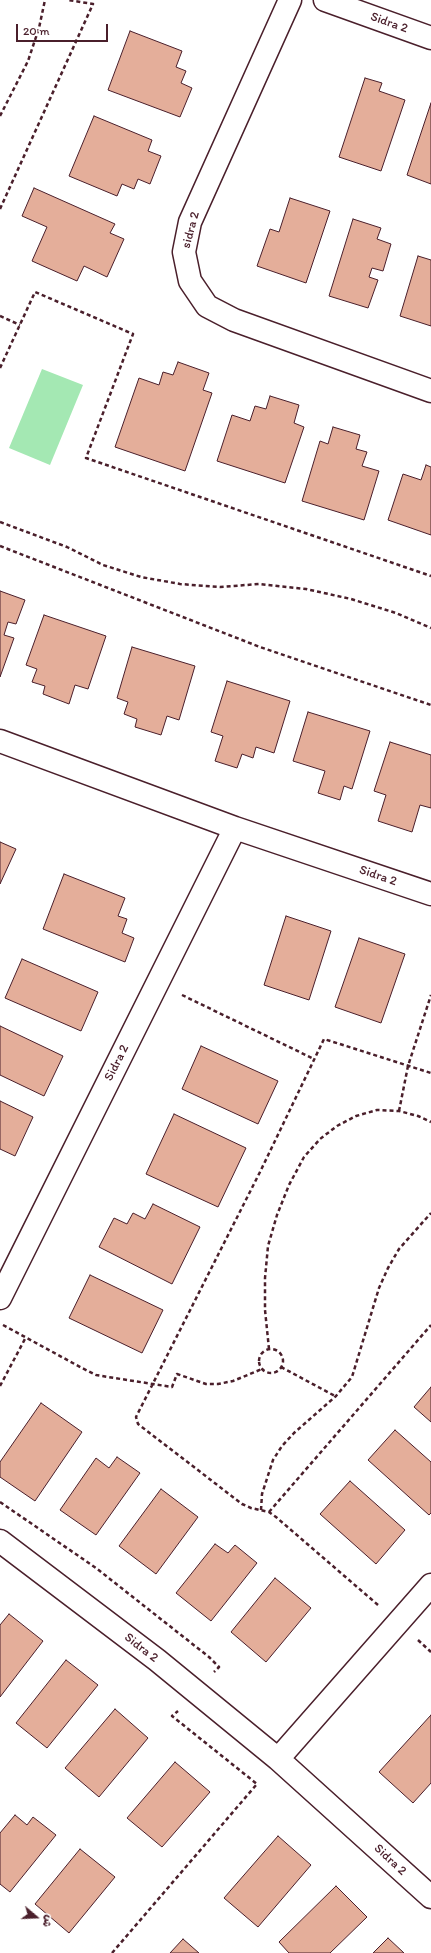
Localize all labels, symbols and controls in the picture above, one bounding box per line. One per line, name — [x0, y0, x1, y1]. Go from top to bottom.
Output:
street label: Sidra 2 — [368, 9, 410, 37]
scale bar — [18, 16, 110, 42]
text: 20 m — [23, 24, 50, 38]
street label: sidra 2 — [179, 210, 203, 250]
street label: Sidra 2 — [357, 862, 399, 890]
street label: Sidra 2 — [101, 1042, 133, 1084]
street label: Sidra 2 — [121, 1630, 161, 1666]
street label: Sidra 2 — [370, 1841, 410, 1879]
north arrow — [16, 1897, 56, 1937]
text: ش — [40, 1913, 56, 1929]

